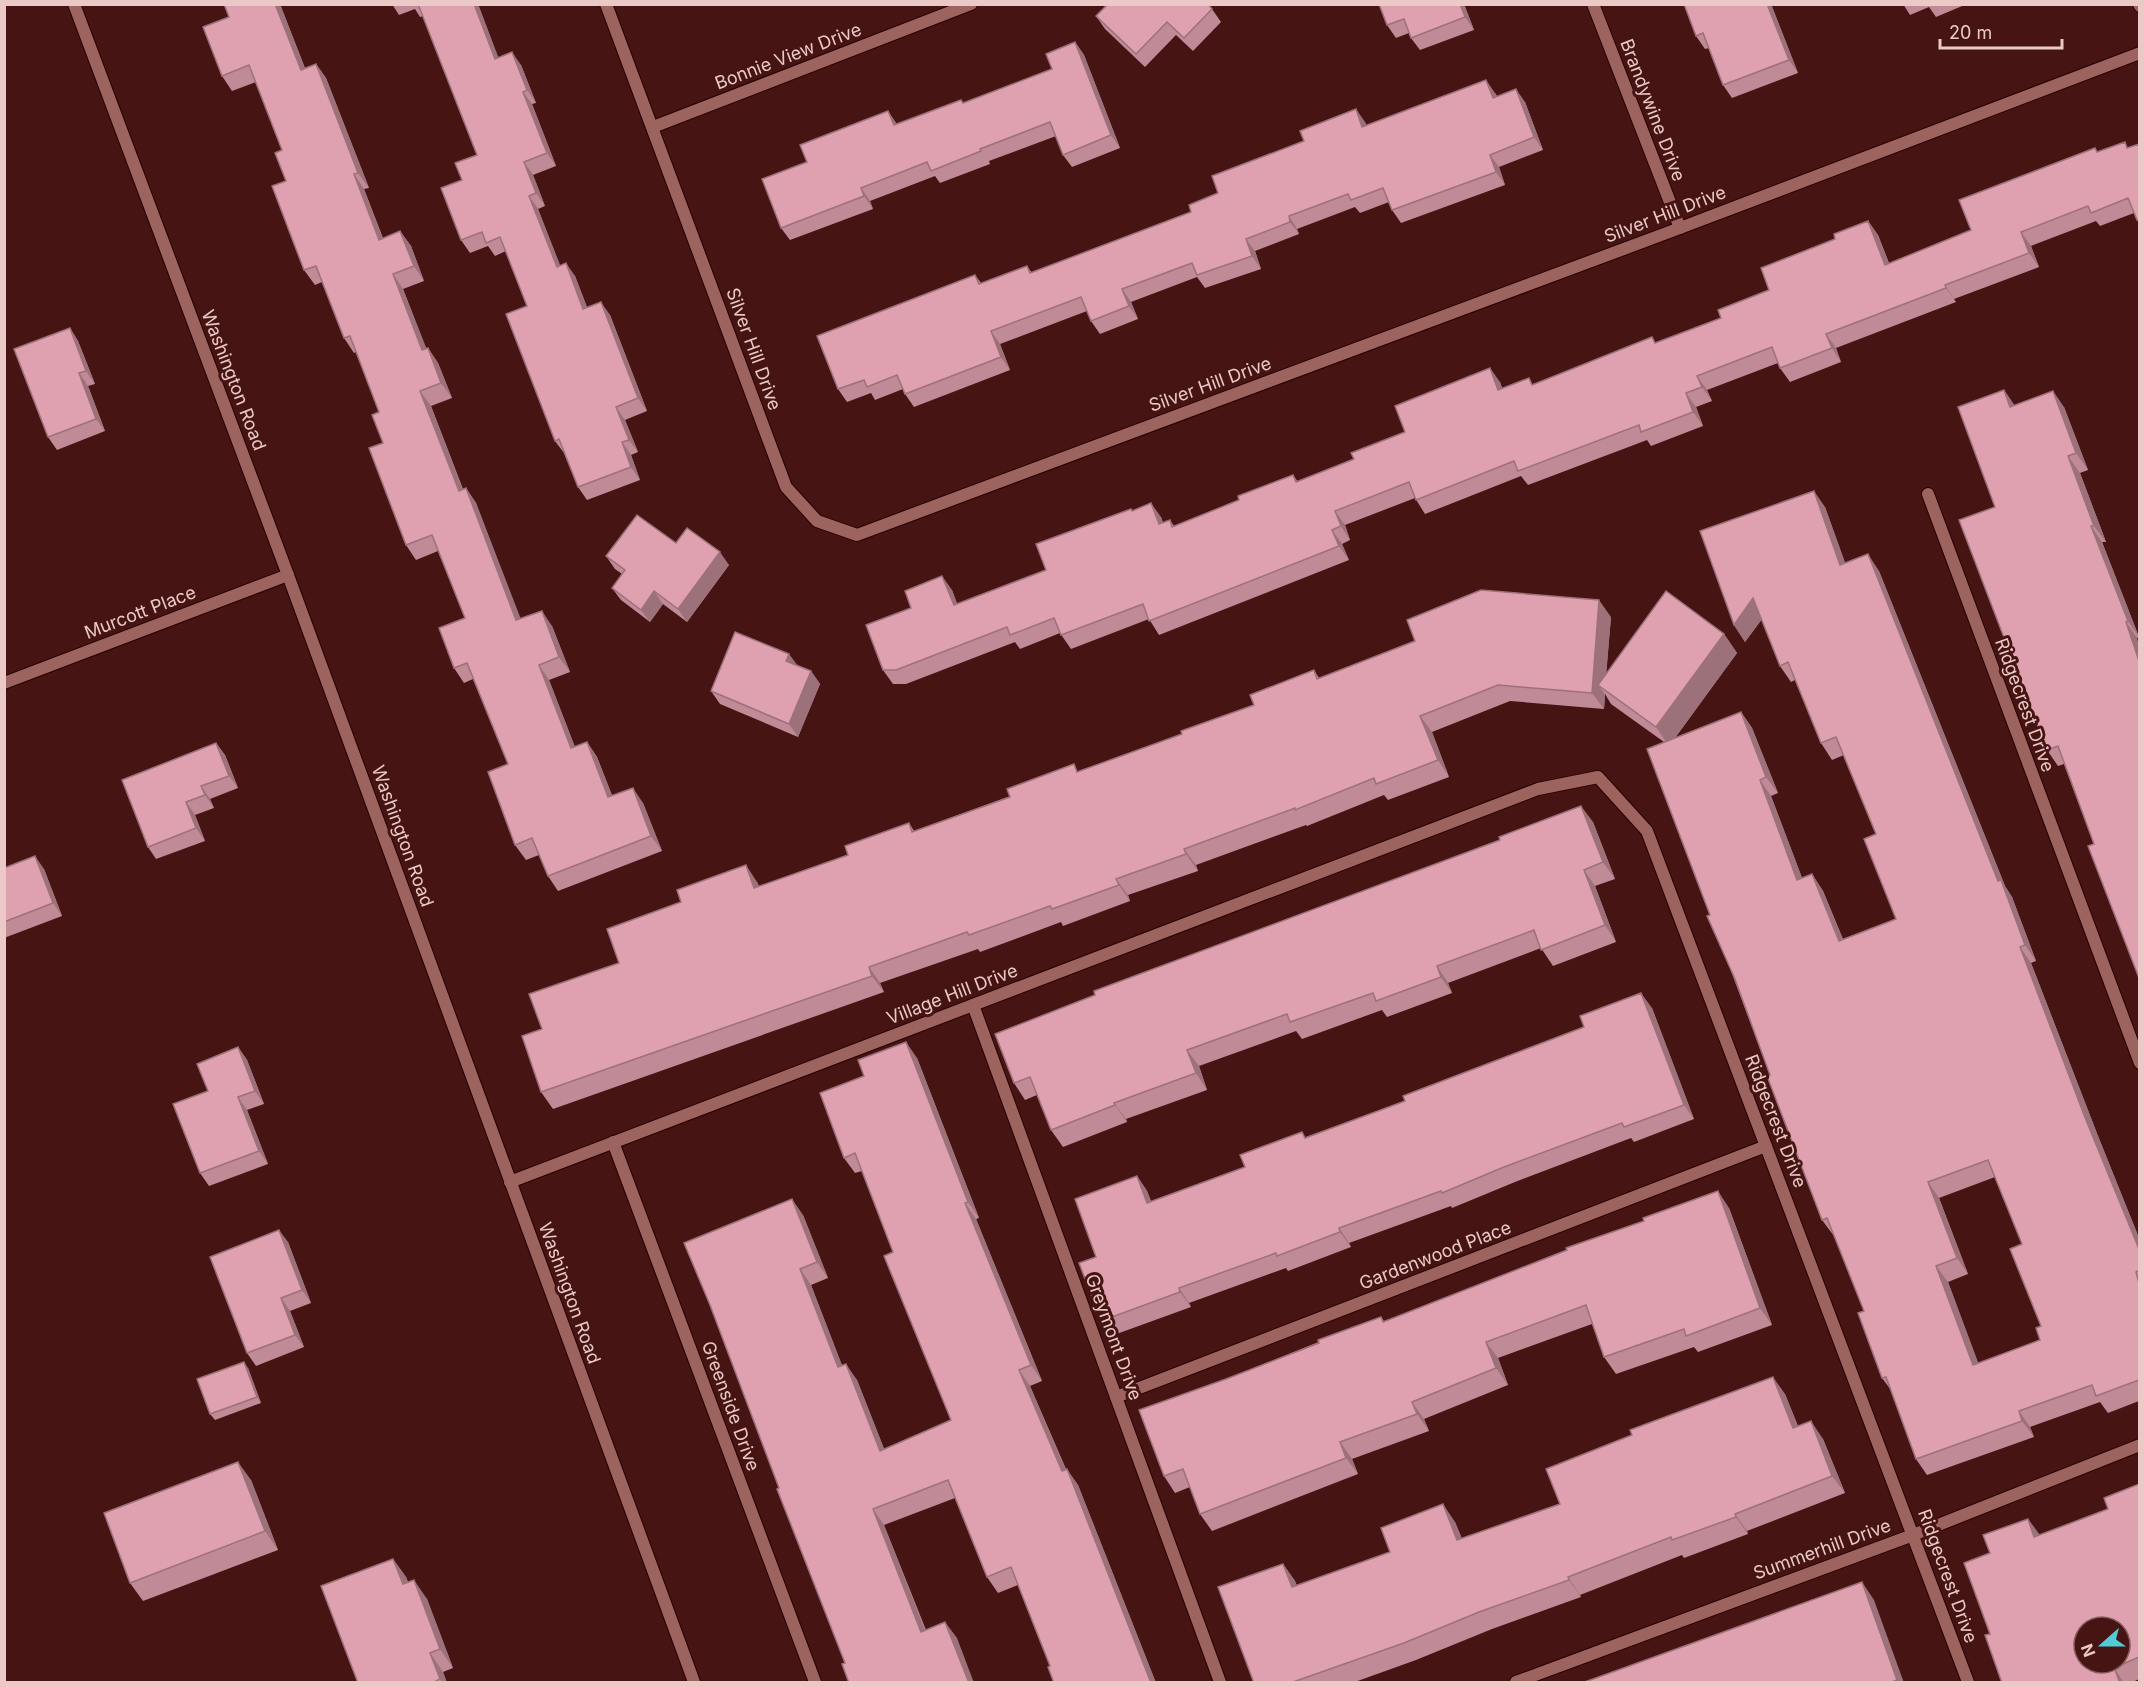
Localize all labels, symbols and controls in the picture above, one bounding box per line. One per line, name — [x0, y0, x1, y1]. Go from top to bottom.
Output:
scale bar — [1940, 12, 2062, 50]
street label: Bonnie View Drive — [712, 18, 864, 94]
text: 20 m — [1949, 22, 1992, 43]
street label: Brandywine Drive — [1616, 36, 1690, 184]
street label: Silver Hill Drive — [1601, 181, 1729, 247]
street label: Silver Hill Drive — [722, 285, 786, 413]
street label: Washington Road — [198, 307, 270, 453]
street label: Silver Hill Drive — [1146, 352, 1274, 416]
street label: Murcott Place — [81, 581, 199, 643]
street label: Ridgecrest Drive — [1991, 635, 2059, 775]
street label: Washington Road — [368, 763, 438, 909]
street label: Village Hill Drive — [884, 959, 1020, 1029]
street label: Ridgecrest Drive — [1741, 1051, 1811, 1191]
street label: Gardenwood Place — [1356, 1216, 1514, 1294]
street label: Washington Road — [535, 1220, 605, 1366]
street label: Greymont Drive — [1081, 1271, 1147, 1403]
street label: Greenside Drive — [698, 1338, 764, 1474]
street label: Ridgecrest Drive — [1914, 1506, 1982, 1646]
street label: Summerhill Drive — [1750, 1514, 1894, 1584]
north arrow — [2072, 1615, 2132, 1675]
text: N — [2076, 1641, 2100, 1660]

